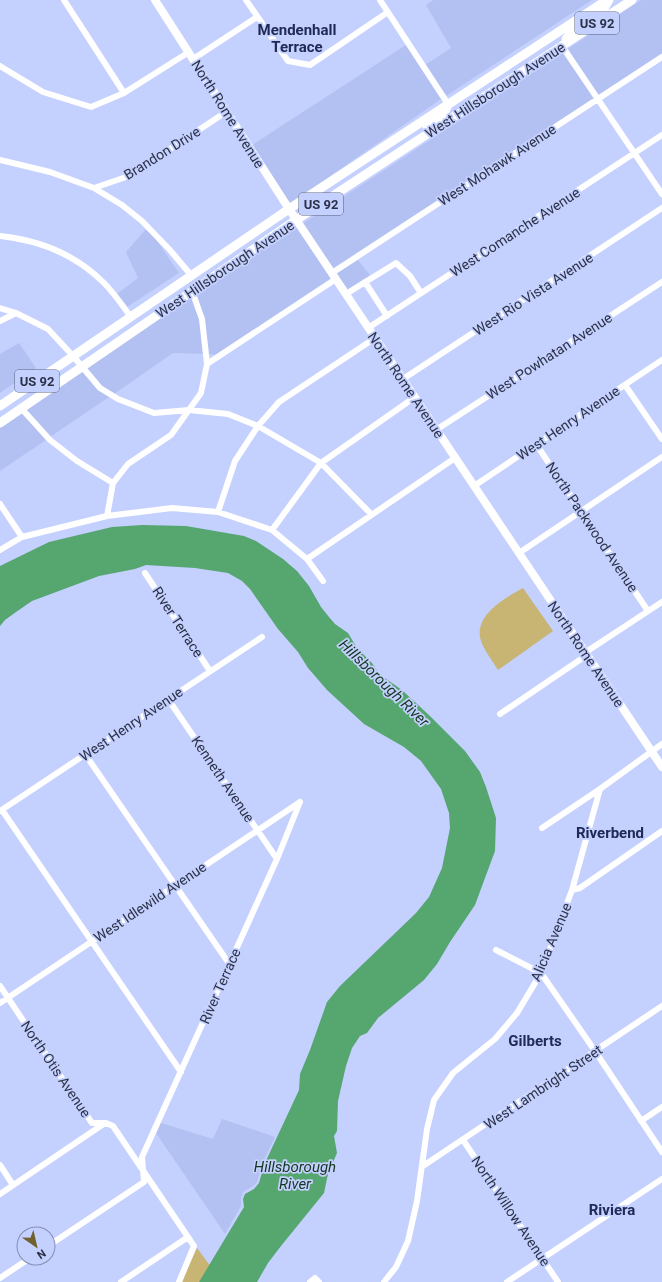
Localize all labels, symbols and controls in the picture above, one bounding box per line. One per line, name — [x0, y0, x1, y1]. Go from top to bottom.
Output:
road number: US 92 — [575, 12, 619, 34]
district label: Mendenhall Terrace — [258, 21, 337, 56]
street label: West Hillsborough Avenue — [422, 39, 568, 141]
street label: North Rome Avenue — [188, 57, 268, 171]
street label: West Mohawk Avenue — [435, 121, 559, 209]
street label: Brandon Drive — [121, 123, 203, 183]
street label: West Comanche Avenue — [447, 184, 583, 280]
road number: US 92 — [299, 193, 343, 215]
street label: West Hillsborough Avenue — [153, 217, 297, 321]
street label: West Rio Vista Avenue — [470, 249, 596, 339]
street label: West Powhatan Avenue — [483, 309, 615, 403]
street label: North Rome Avenue — [365, 329, 447, 441]
road number: US 92 — [15, 370, 59, 392]
street label: West Henry Avenue — [513, 383, 623, 463]
street label: North Packwood Avenue — [543, 459, 641, 595]
street label: River Terrace — [149, 584, 207, 660]
street label: North Rome Avenue — [545, 598, 627, 710]
water label: Hillsborough River — [335, 636, 433, 731]
street label: West Henry Avenue — [76, 684, 186, 764]
street label: Kenneth Avenue — [188, 733, 258, 825]
district label: Riverbend — [576, 824, 644, 842]
street label: West Idlewild Avenue — [91, 858, 209, 946]
street label: Alicia Avenue — [527, 900, 575, 984]
street label: River Terrace — [196, 946, 244, 1026]
street label: North Otis Avenue — [18, 1018, 94, 1120]
district label: Gilberts — [508, 1032, 562, 1050]
street label: West Lambright Street — [481, 1041, 605, 1132]
street label: North Willow Avenue — [468, 1153, 554, 1269]
water label: Hillsborough River — [254, 1158, 336, 1193]
district label: Riviera — [589, 1201, 635, 1219]
north arrow — [16, 1226, 56, 1266]
text: N — [34, 1246, 48, 1262]

